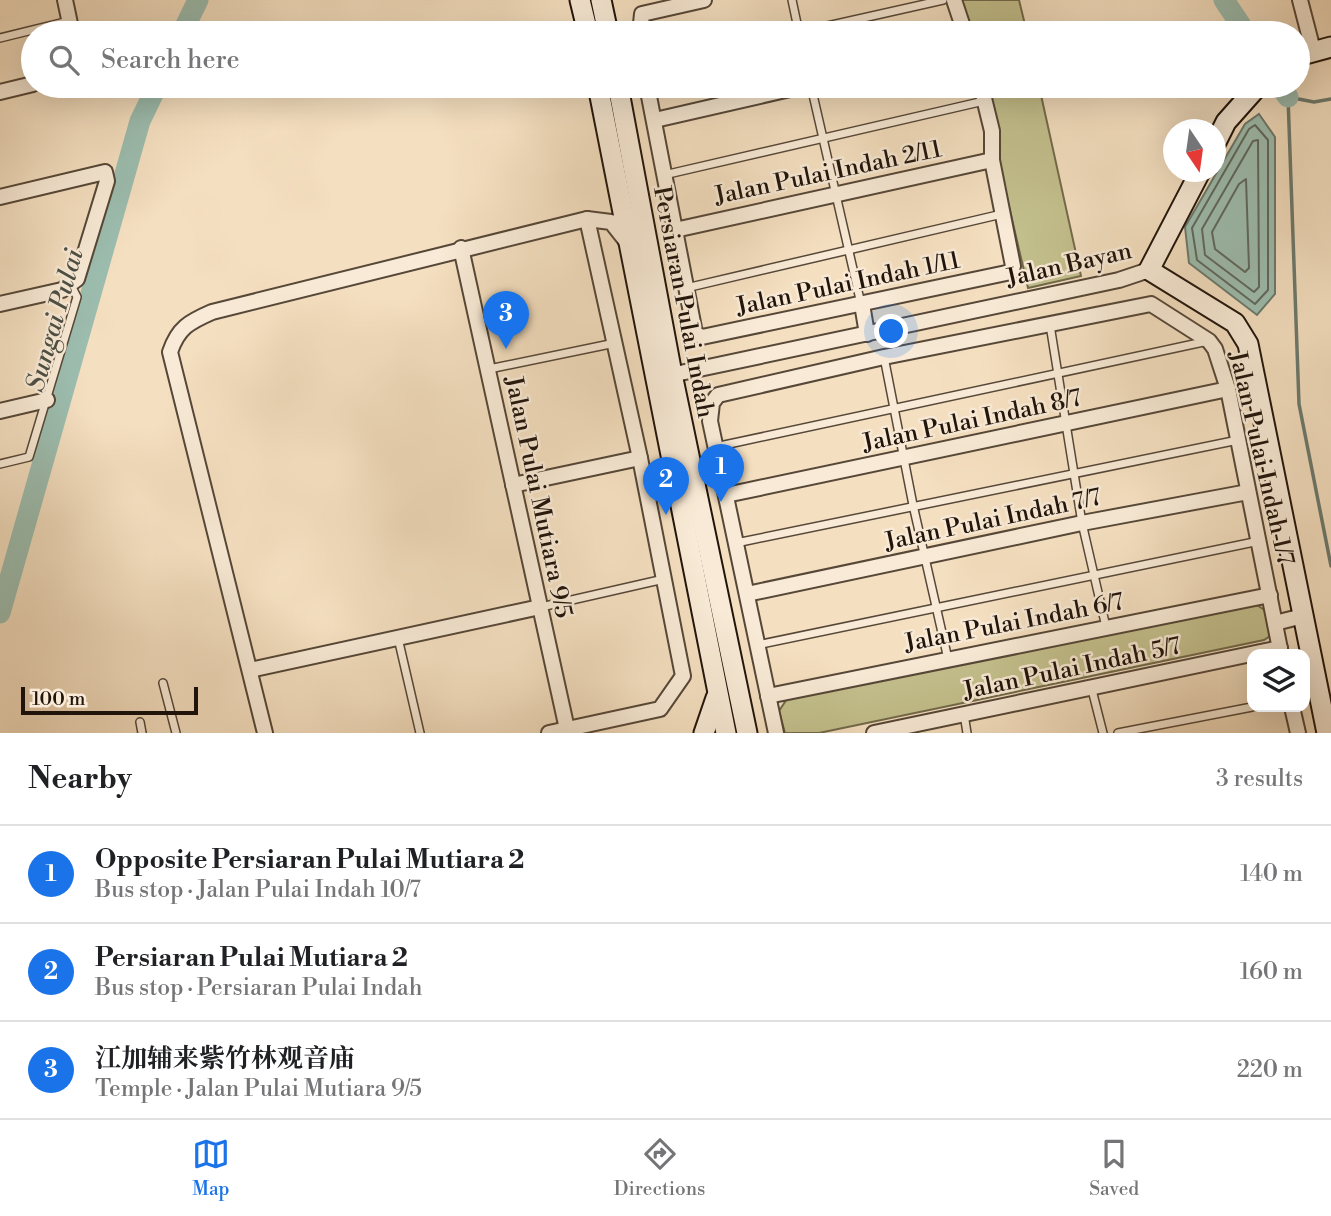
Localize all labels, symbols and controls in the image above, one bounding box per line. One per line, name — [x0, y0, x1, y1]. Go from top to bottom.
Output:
search box — [21, 21, 1310, 98]
icon: search — [45, 41, 83, 79]
text: Search here — [101, 44, 240, 76]
north arrow — [1163, 119, 1226, 182]
street label: Jalan Pulai Indah 2/11 — [711, 134, 945, 212]
street label: Persiaran Pulai Indah — [646, 184, 720, 421]
street label: Jalan Bayan — [1003, 236, 1135, 294]
water label: Sungai Pulai — [19, 244, 91, 395]
street label: Jalan Pulai Indah 1/11 — [733, 245, 963, 323]
pin: 3 — [483, 291, 529, 349]
your location — [874, 314, 908, 348]
street label: Jalan Pulai Indah 1/7 — [1222, 347, 1300, 568]
street label: Jalan Pulai Mutiara 9/5 — [498, 373, 578, 621]
street label: Jalan Pulai Indah 8/7 — [859, 383, 1084, 459]
pin: 1 — [698, 444, 744, 502]
pin: 2 — [643, 457, 689, 515]
street label: Jalan Pulai Indah 7/7 — [881, 482, 1104, 558]
street label: Jalan Pulai Indah 6/7 — [901, 587, 1126, 659]
street label: Jalan Pulai Indah 5/7 — [960, 631, 1184, 707]
map controls — [1247, 649, 1310, 712]
button: layers — [1247, 649, 1310, 712]
scale bar — [21, 684, 198, 716]
text: 100 m — [32, 687, 85, 711]
text: Nearby — [28, 760, 132, 798]
text: 3 results — [1216, 765, 1303, 793]
text: Opposite Persiaran Pulai Mutiara 2 — [95, 844, 524, 876]
text: 1 — [45, 860, 57, 888]
text: 140 m — [1240, 860, 1303, 888]
text: Bus stop · Jalan Pulai Indah 10/7 — [95, 876, 421, 904]
text: Persiaran Pulai Mutiara 2 — [95, 942, 408, 974]
text: 2 — [44, 958, 58, 986]
text: 160 m — [1240, 958, 1303, 986]
text: Bus stop · Persiaran Pulai Indah — [95, 974, 422, 1002]
text: 江加辅来紫竹林观音庙 — [95, 1043, 355, 1075]
text: 3 — [44, 1056, 58, 1084]
text: 220 m — [1237, 1056, 1303, 1084]
text: Temple · Jalan Pulai Mutiara 9/5 — [95, 1075, 422, 1103]
tab: Map — [192, 1135, 230, 1201]
tab: Directions — [614, 1135, 705, 1201]
tab: Saved — [1089, 1135, 1139, 1201]

